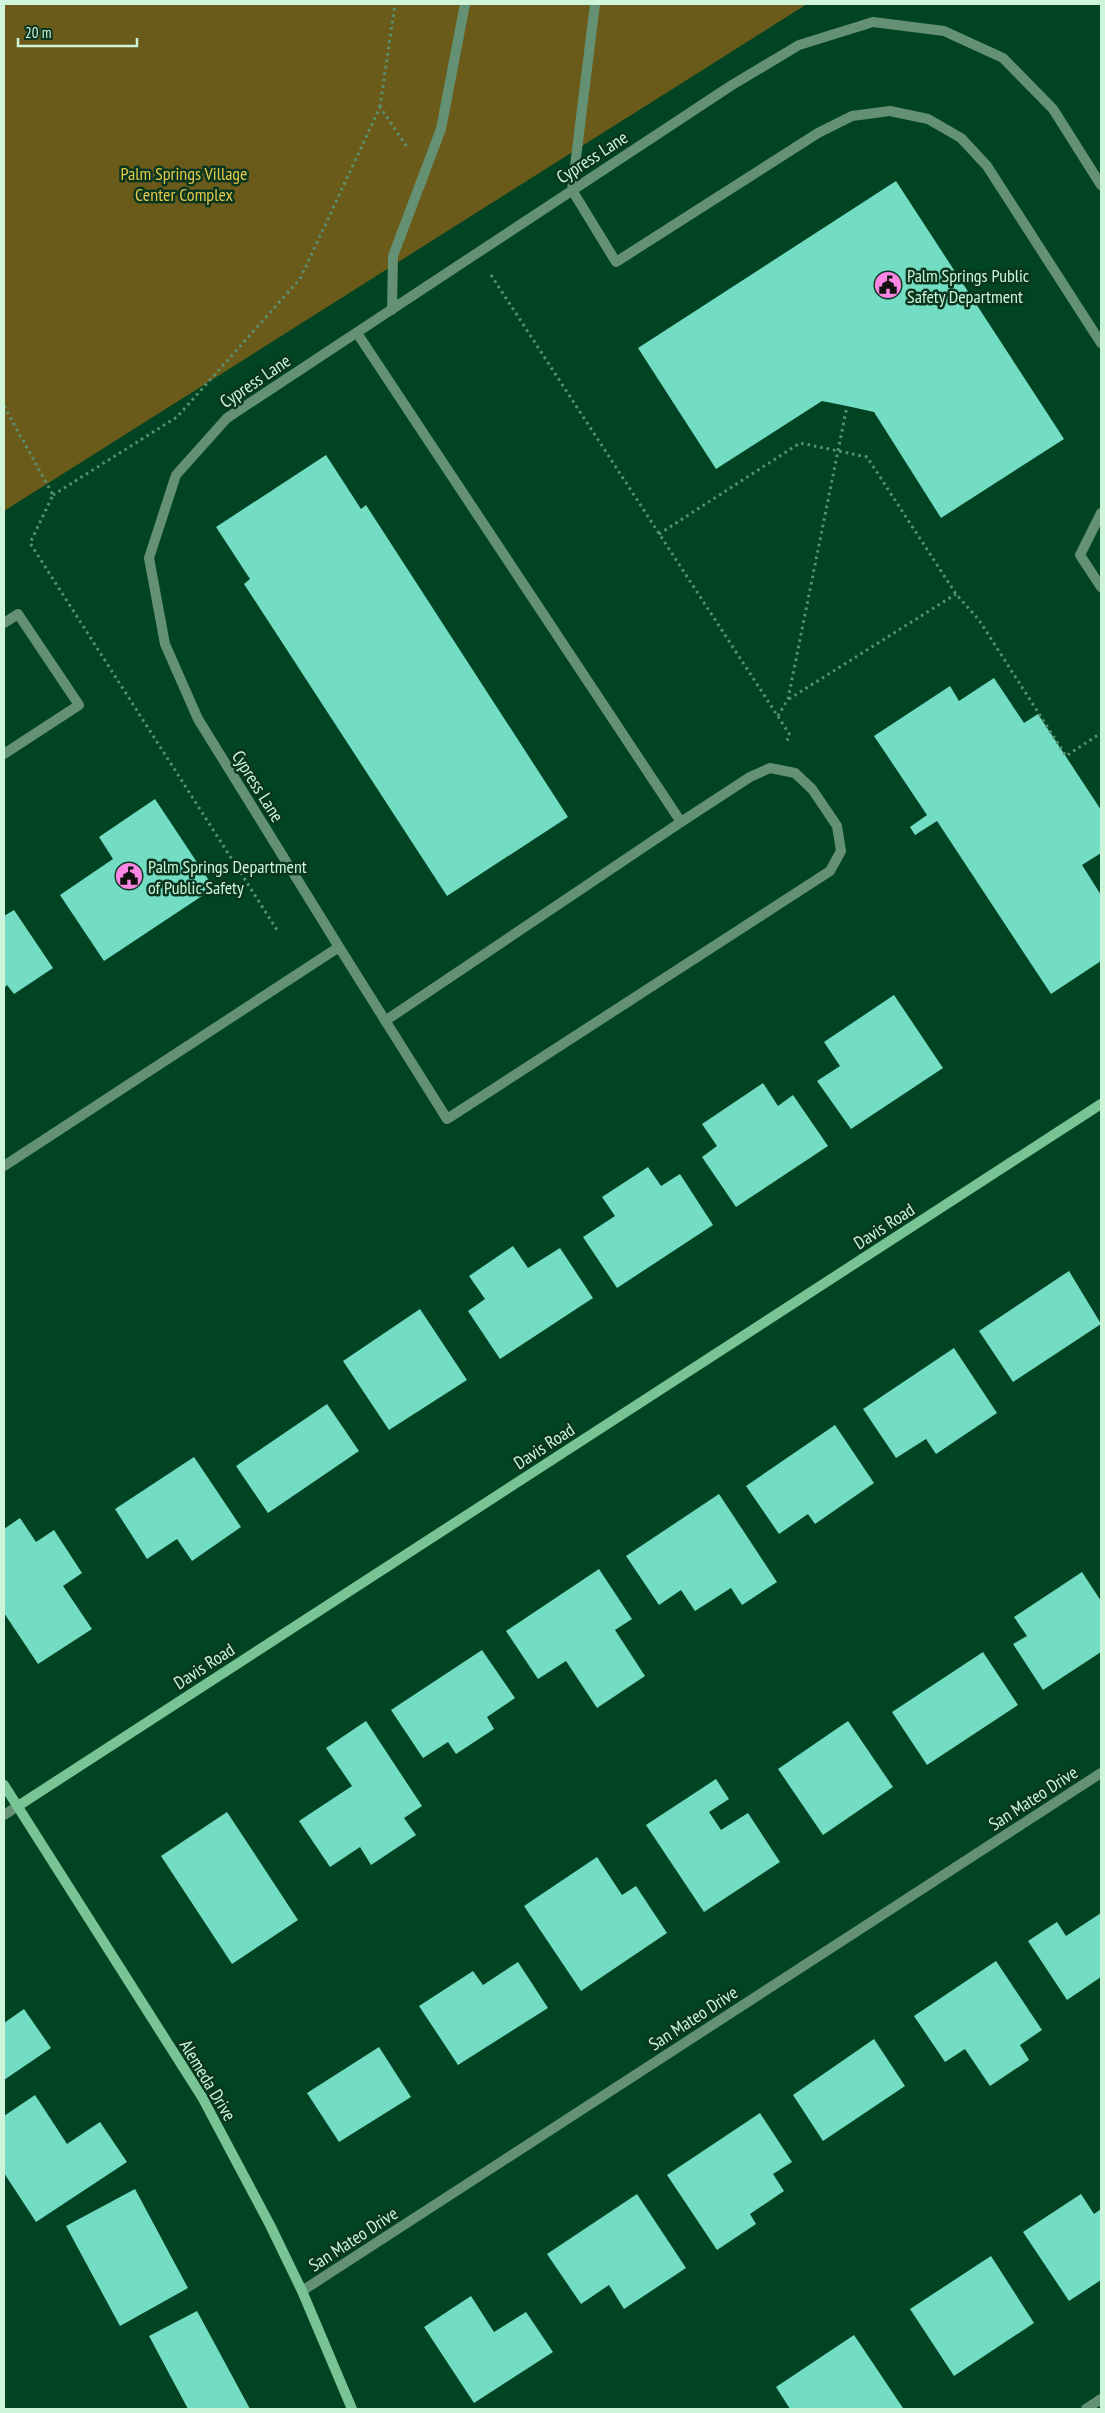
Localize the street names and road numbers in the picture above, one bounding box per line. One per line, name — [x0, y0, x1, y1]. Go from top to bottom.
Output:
street label: Cypress Lane — [552, 125, 632, 189]
street label: Cypress Lane — [215, 349, 295, 413]
street label: Cypress Lane — [227, 746, 289, 826]
street label: Davis Road — [849, 1198, 919, 1254]
street label: Davis Road — [509, 1418, 579, 1474]
street label: Davis Road — [169, 1638, 239, 1694]
street label: San Mateo Drive — [984, 1761, 1082, 1835]
street label: San Mateo Drive — [644, 1981, 742, 2055]
street label: Alemeda Drive — [175, 2035, 241, 2125]
street label: San Mateo Drive — [304, 2202, 402, 2276]

